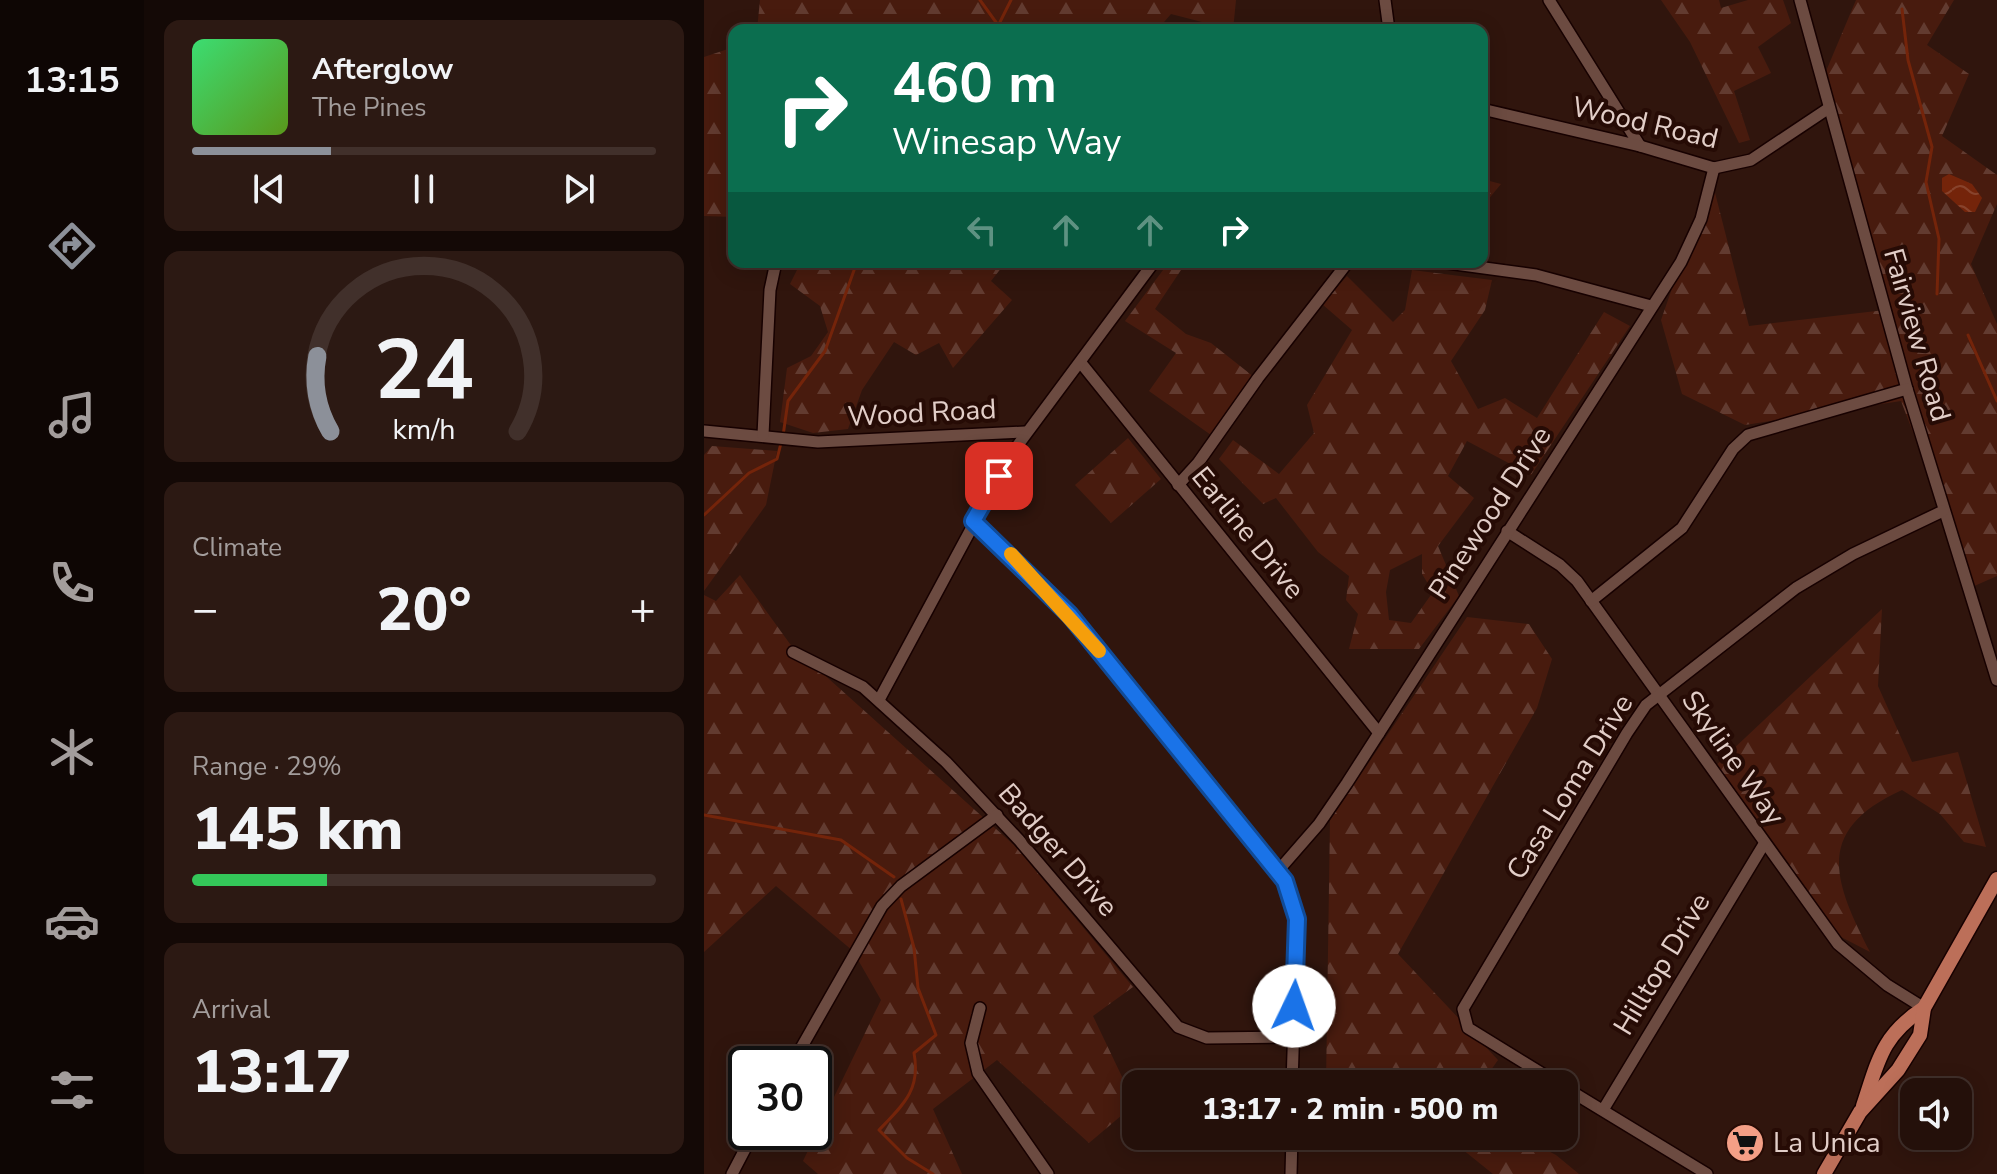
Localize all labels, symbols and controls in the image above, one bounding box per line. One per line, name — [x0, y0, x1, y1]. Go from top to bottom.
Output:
text: 460 m — [892, 45, 1057, 122]
text: Afterglow — [312, 49, 453, 90]
text: 13:15 — [24, 56, 120, 105]
icon: right — [760, 56, 864, 160]
street label: Wood Road — [1568, 88, 1722, 158]
text: The Pines — [312, 90, 427, 125]
text: Winesap Way — [892, 118, 1121, 167]
icon: previous — [247, 167, 291, 211]
icon: pause — [402, 167, 446, 211]
icon: next — [557, 167, 601, 211]
icon: left — [960, 208, 1004, 252]
icon: ahead — [1044, 208, 1088, 252]
icon: ahead — [1128, 208, 1172, 252]
icon: right — [1212, 208, 1256, 252]
icon: directions — [44, 218, 100, 274]
street label: Fairview Road — [1874, 244, 1960, 426]
text: 24 — [374, 314, 474, 427]
icon: music — [44, 387, 100, 443]
street label: Wood Road — [847, 390, 997, 436]
text: km/h — [393, 410, 455, 449]
street label: Pinewood Drive — [1420, 419, 1560, 607]
pin — [965, 442, 1033, 510]
icon: arrive — [977, 454, 1021, 498]
street label: Earline Drive — [1183, 459, 1313, 607]
text: Climate — [192, 530, 282, 565]
icon: phone — [44, 555, 100, 611]
text: 20° — [376, 569, 472, 651]
text: − — [192, 580, 218, 640]
text: + — [630, 580, 656, 640]
street label: Skyline Way — [1673, 683, 1794, 833]
street label: Casa Loma Drive — [1498, 687, 1642, 887]
icon: climate — [44, 724, 100, 780]
text: Range · 29% — [192, 749, 342, 784]
street label: Badger Drive — [990, 775, 1126, 925]
text: 145 km — [192, 788, 404, 870]
street label: Hilltop Drive — [1605, 886, 1719, 1042]
icon: car — [44, 893, 100, 949]
position arrow — [1252, 964, 1336, 1048]
text: Arrival — [192, 992, 270, 1027]
text: 13:17 — [192, 1031, 352, 1113]
speed limit sign: 30 — [728, 1046, 832, 1150]
icon: filters — [44, 1062, 100, 1118]
map controls — [1900, 1078, 1972, 1150]
button: sound — [1900, 1078, 1972, 1150]
text: 13:17 · 2 min · 500 m — [1202, 1089, 1498, 1130]
supermarket icon: La Unica — [1724, 1122, 1766, 1164]
place label: La Unica — [1773, 1124, 1881, 1162]

